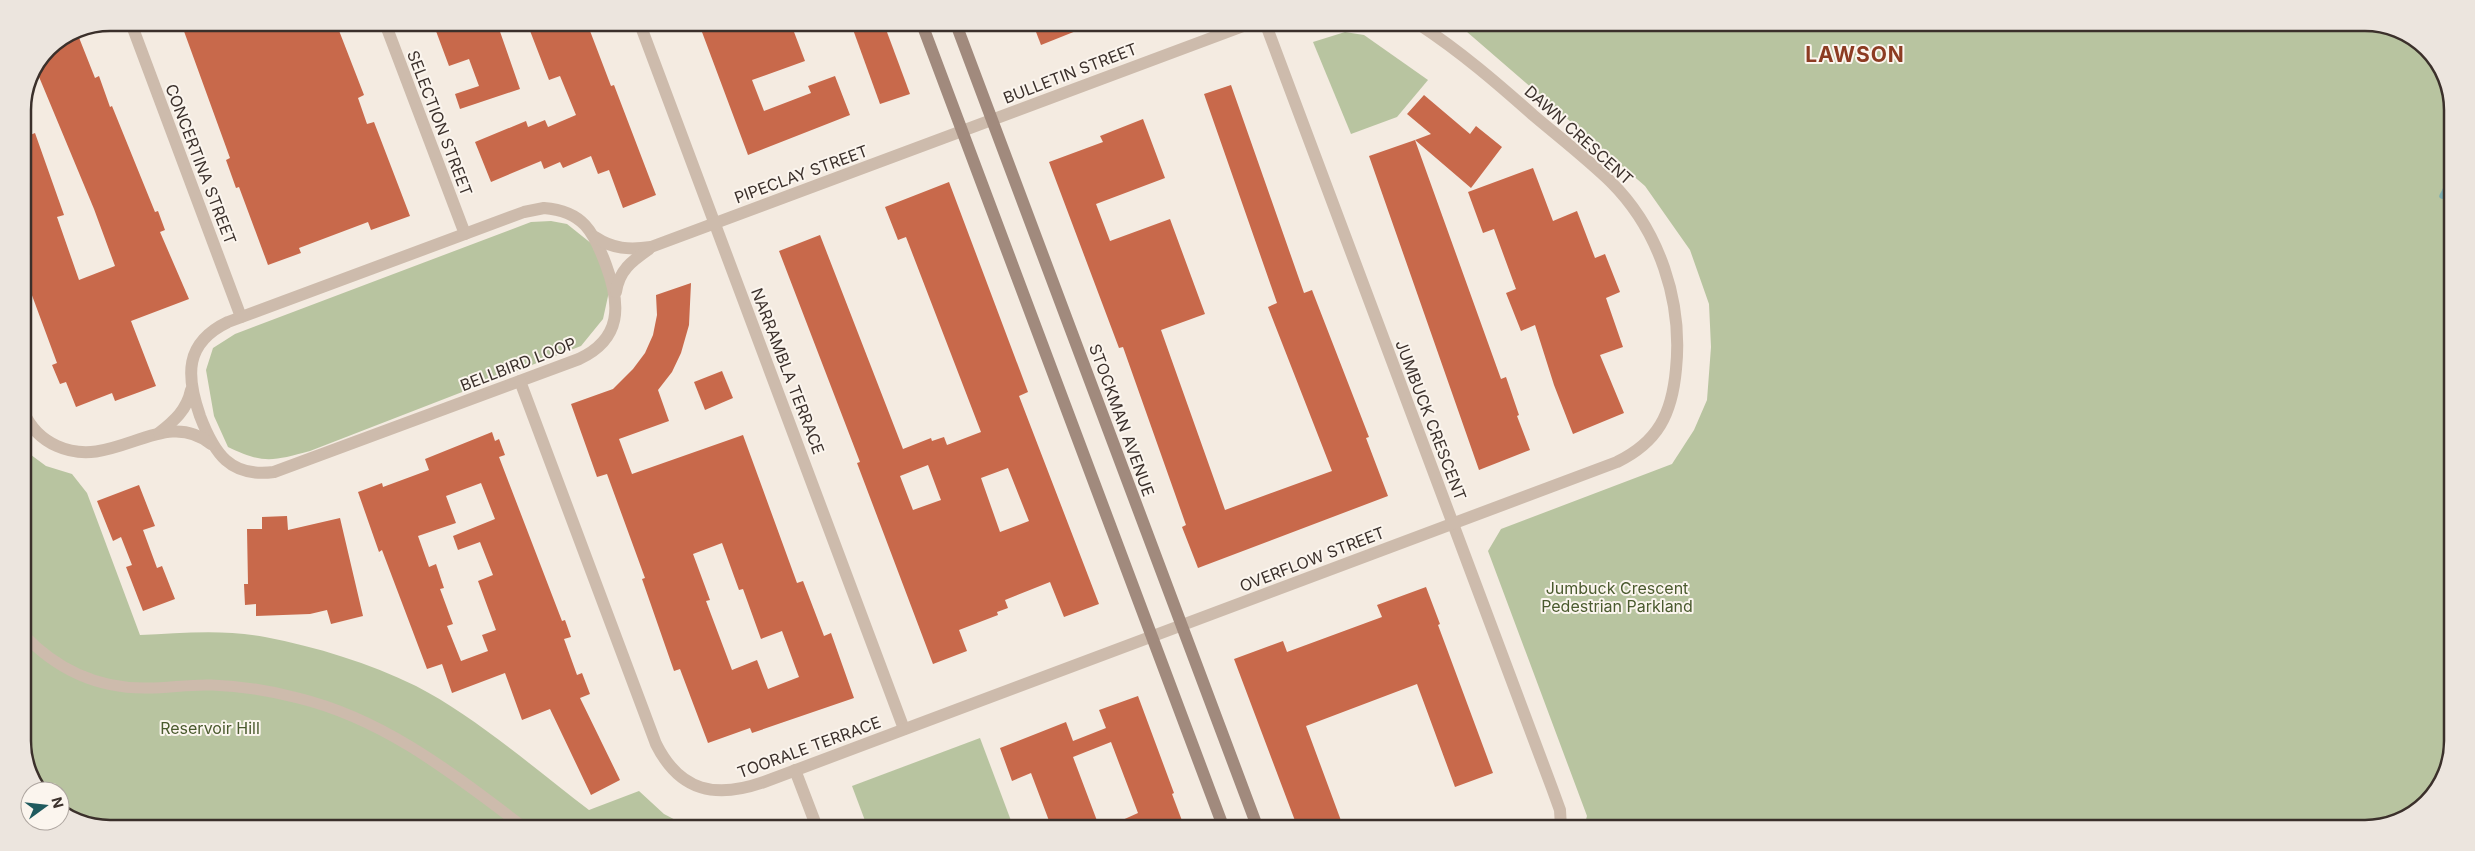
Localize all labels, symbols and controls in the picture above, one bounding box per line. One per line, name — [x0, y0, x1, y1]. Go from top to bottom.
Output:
street label: BULLETIN STREET — [1000, 38, 1140, 108]
district label: LAWSON — [1805, 42, 1905, 67]
street label: SELECTION STREET — [403, 47, 477, 199]
street label: CONCERTINA STREET — [161, 81, 241, 247]
street label: DAWN CRESCENT — [1521, 81, 1637, 189]
street label: PIPECLAY STREET — [731, 141, 871, 207]
street label: NARRAMBLA TERRACE — [747, 285, 829, 457]
street label: BELLBIRD LOOP — [457, 333, 579, 395]
street label: JUMBUCK CRESCENT — [1391, 337, 1471, 503]
street label: STOCKMAN AVENUE — [1085, 341, 1159, 499]
street label: OVERFLOW STREET — [1237, 522, 1387, 596]
park label: Jumbuck Crescent Pedestrian Parkland — [1541, 578, 1693, 616]
street label: TOORALE TERRACE — [735, 712, 883, 782]
park label: Reservoir Hill — [160, 718, 260, 738]
north arrow — [20, 781, 70, 831]
text: N — [48, 795, 68, 810]

